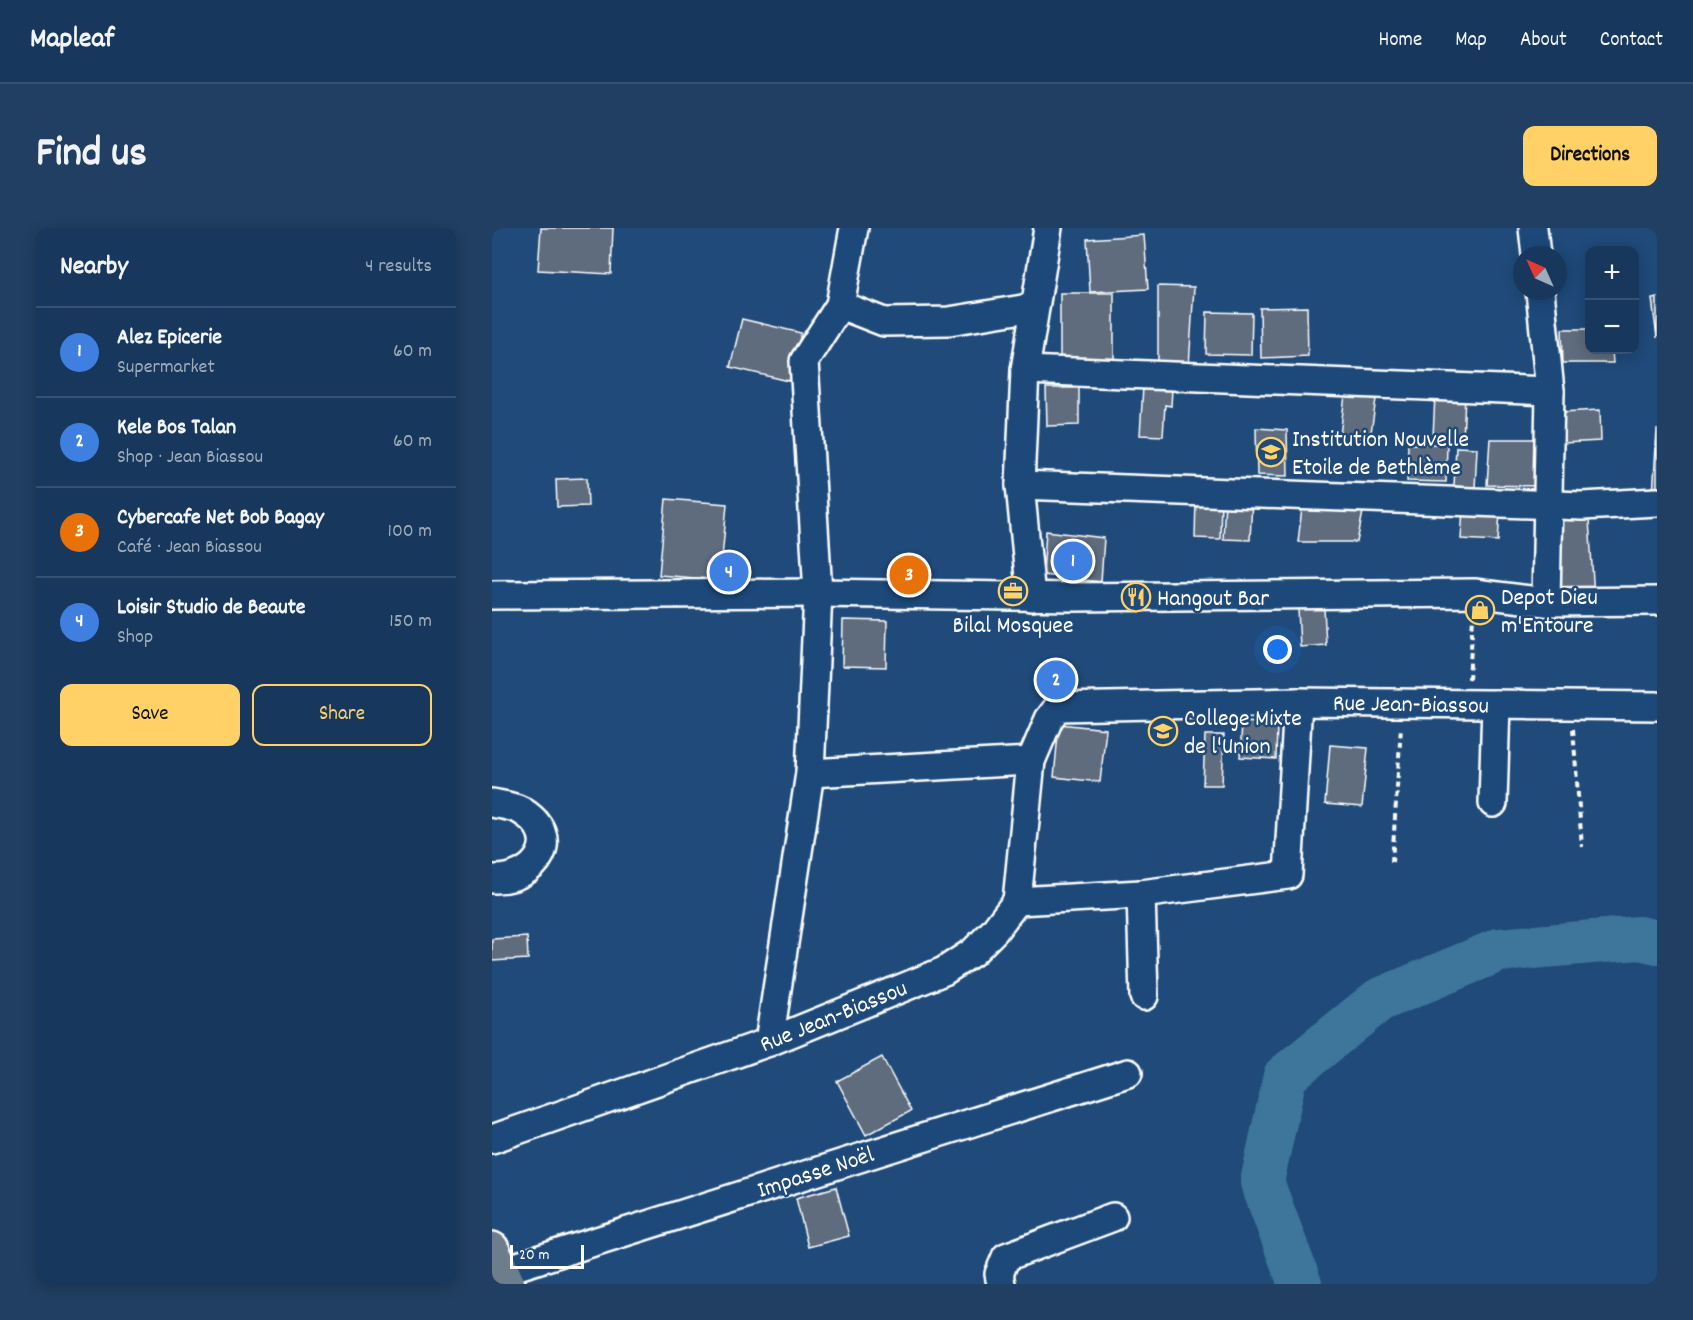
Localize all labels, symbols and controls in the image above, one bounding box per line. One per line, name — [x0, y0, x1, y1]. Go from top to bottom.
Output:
text: Mapleaf — [30, 21, 114, 61]
text: Home — [1378, 26, 1422, 56]
text: Map — [1455, 26, 1487, 56]
text: About — [1520, 26, 1567, 56]
text: Contact — [1600, 26, 1663, 56]
text: Find us — [36, 126, 147, 186]
button: Directions — [1523, 126, 1657, 186]
north arrow — [1513, 246, 1567, 300]
map controls — [1585, 246, 1639, 354]
button: + — [1585, 246, 1639, 300]
text: Nearby — [60, 249, 128, 286]
text: 4 results — [365, 253, 432, 281]
button: − — [1585, 300, 1639, 354]
text: Alez Epicerie — [117, 323, 222, 354]
text: 1 — [77, 338, 82, 366]
text: 60 m — [393, 338, 432, 366]
text: Supermarket — [117, 354, 215, 382]
text: Kele Bos Talan — [117, 413, 236, 444]
place label: Institution Nouvelle Etoile de Bethlème — [1292, 424, 1469, 486]
text: 2 — [75, 428, 84, 456]
text: 60 m — [393, 428, 432, 456]
school or university icon: Institution Nouvelle Etoile de Bethlème — [1255, 436, 1287, 468]
text: Shop · Jean Biassou — [117, 444, 263, 472]
text: Cybercafe Net Bob Bagay — [117, 503, 324, 534]
text: 3 — [75, 518, 84, 546]
text: 100 m — [388, 518, 432, 546]
text: Café · Jean Biassou — [117, 534, 262, 562]
pin: 1 — [1054, 538, 1092, 584]
pin: 4 — [710, 550, 748, 594]
pin: 3 — [890, 552, 928, 598]
office icon: Bilal Mosquee — [997, 575, 1029, 607]
restaurant icon: Hangout Bar — [1120, 581, 1152, 613]
place label: Depot Dieu m'Entoure — [1501, 582, 1598, 644]
place label: Hangout Bar — [1157, 583, 1269, 617]
text: Loisir Studio de Beaute — [117, 593, 306, 624]
shop icon: Depot Dieu m'Entoure — [1464, 594, 1496, 626]
text: 4 — [75, 608, 84, 636]
text: 150 m — [389, 608, 432, 636]
place label: Bilal Mosquee — [953, 610, 1073, 644]
text: Shop — [117, 624, 153, 652]
your location — [1263, 635, 1292, 664]
pin: 2 — [1036, 658, 1076, 702]
button: Save — [60, 684, 240, 746]
button: Share — [252, 684, 432, 746]
street label: Rue Jean-Biassou — [1333, 688, 1489, 724]
place label: College Mixte de l'Union — [1184, 703, 1302, 765]
school or university icon: College Mixte de l'Union — [1147, 715, 1179, 747]
street label: Rue Jean-Biassou — [755, 973, 913, 1063]
street label: Impasse Noël — [753, 1139, 879, 1209]
scale bar — [510, 1242, 584, 1270]
text: 20 m — [519, 1244, 549, 1267]

